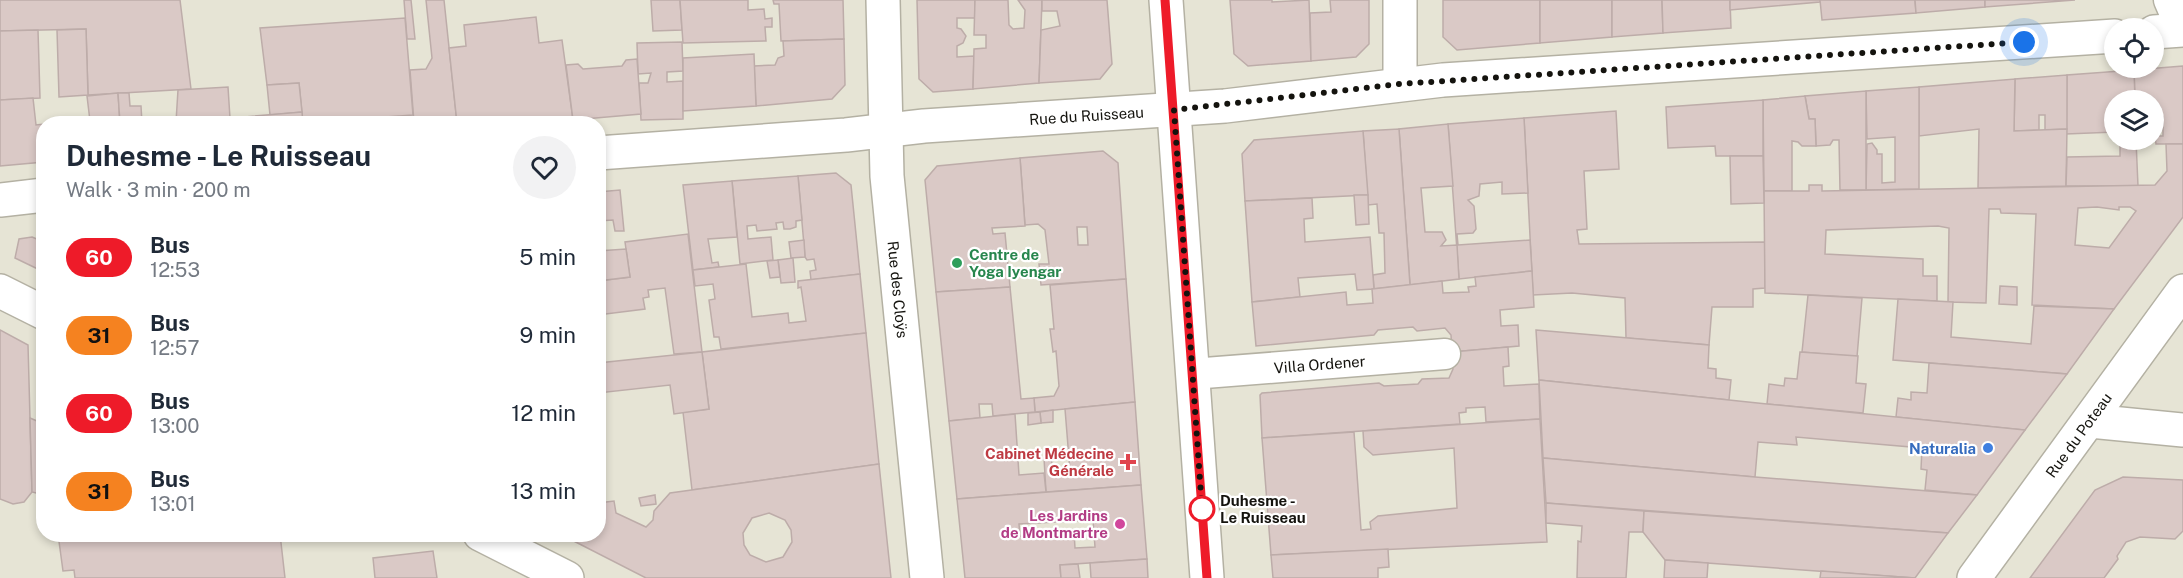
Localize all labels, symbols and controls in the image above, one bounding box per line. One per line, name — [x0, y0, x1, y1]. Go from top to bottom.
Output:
map controls — [2104, 18, 2164, 150]
button: locate — [2104, 18, 2164, 78]
your location — [2009, 27, 2039, 57]
button: layers — [2104, 90, 2164, 150]
street label: Rue du Ruisseau — [1028, 103, 1144, 128]
button: heart — [513, 136, 576, 199]
text: Duhesme - Le Ruisseau — [66, 139, 371, 172]
text: Walk · 3 min · 200 m — [66, 178, 251, 202]
text: Bus — [150, 232, 190, 258]
street label: Rue des Cloÿs — [885, 240, 912, 339]
text: 5 min — [519, 244, 576, 270]
text: 60 — [85, 245, 113, 270]
place label: Centre de Yoga Iyengar — [969, 246, 1061, 280]
marker: Centre de Yoga Iyengar — [950, 256, 964, 270]
text: 12:53 — [150, 258, 200, 282]
text: Bus — [150, 310, 190, 336]
text: 9 min — [520, 322, 576, 348]
text: 31 — [88, 323, 110, 348]
text: 12:57 — [150, 336, 199, 360]
street label: Villa Ordener — [1273, 352, 1366, 376]
text: Bus — [150, 388, 190, 414]
street label: Rue du Poteau — [2042, 389, 2115, 481]
text: 12 min — [511, 400, 576, 426]
text: 60 — [85, 401, 113, 426]
text: 13:00 — [150, 414, 200, 438]
place label: Naturalia — [1909, 440, 1976, 457]
marker: Naturalia — [1981, 441, 1995, 455]
place label: Cabinet Médecine Générale — [985, 445, 1114, 479]
marker: Cabinet Médecine Générale — [1119, 453, 1137, 471]
text: Bus — [150, 466, 190, 492]
text: 13 min — [511, 478, 576, 504]
text: 31 — [88, 479, 110, 504]
text: 13:01 — [150, 492, 196, 516]
place label: Duhesme - Le Ruisseau — [1220, 492, 1306, 526]
marker: Duhesme - Le Ruisseau — [1189, 496, 1215, 522]
place label: Les Jardins de Montmartre — [1001, 507, 1108, 541]
marker: Les Jardins de Montmartre — [1113, 517, 1127, 531]

